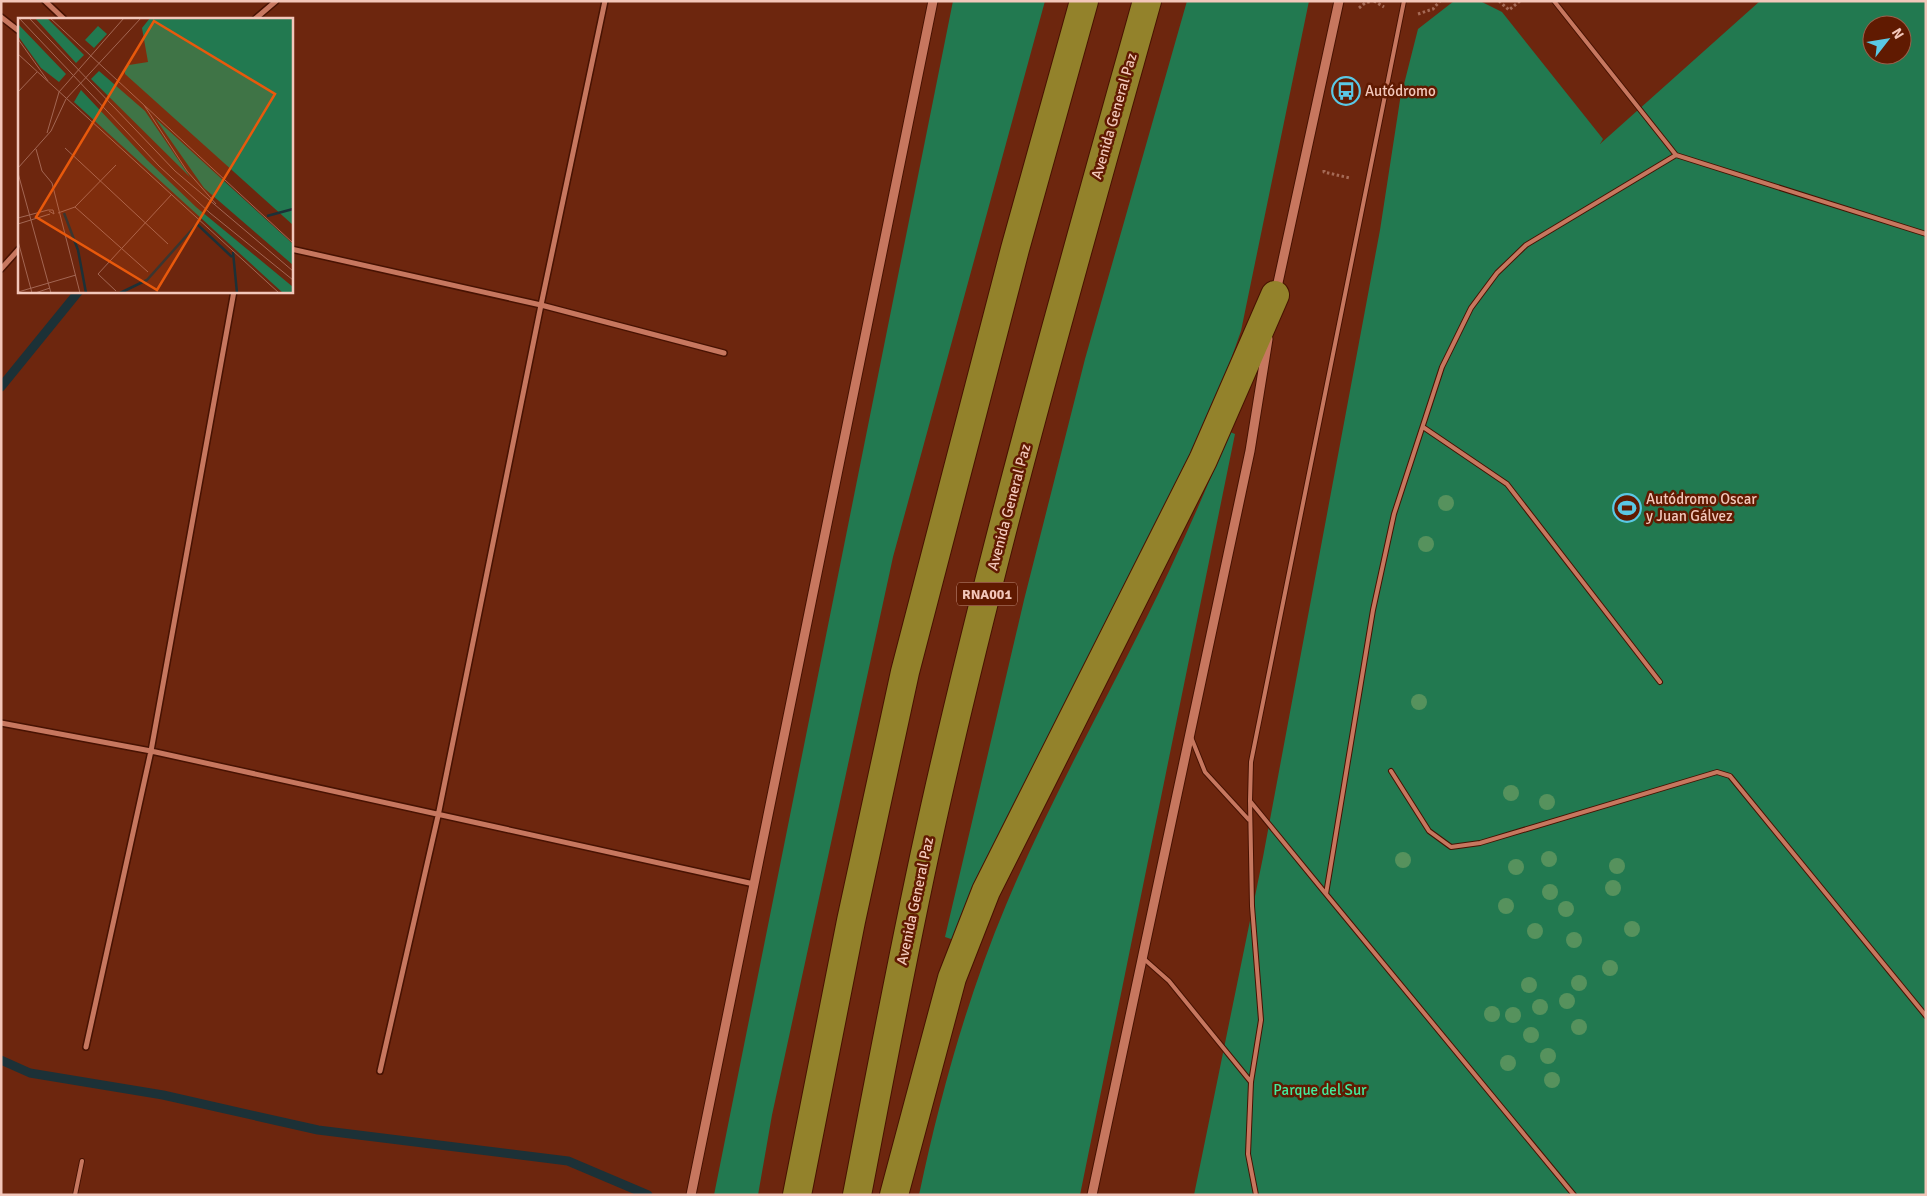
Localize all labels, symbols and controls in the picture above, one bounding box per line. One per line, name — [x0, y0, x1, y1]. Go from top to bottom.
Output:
north arrow — [1862, 15, 1912, 65]
inset map — [18, 18, 292, 292]
text: N — [1888, 25, 1908, 42]
street label: Avenida General Paz — [1087, 51, 1141, 181]
bus stop icon: Autódromo — [1331, 76, 1361, 106]
place label: Autódromo — [1365, 82, 1436, 100]
street label: Avenida General Paz — [983, 441, 1035, 572]
place label: Autódromo Oscar y Juan Gálvez — [1646, 490, 1757, 525]
sports icon: Autódromo Oscar y Juan Gálvez — [1612, 493, 1642, 523]
road number: RNA001 — [957, 582, 1017, 606]
street label: Avenida General Paz — [893, 835, 937, 967]
park label: Parque del Sur — [1273, 1081, 1367, 1099]

